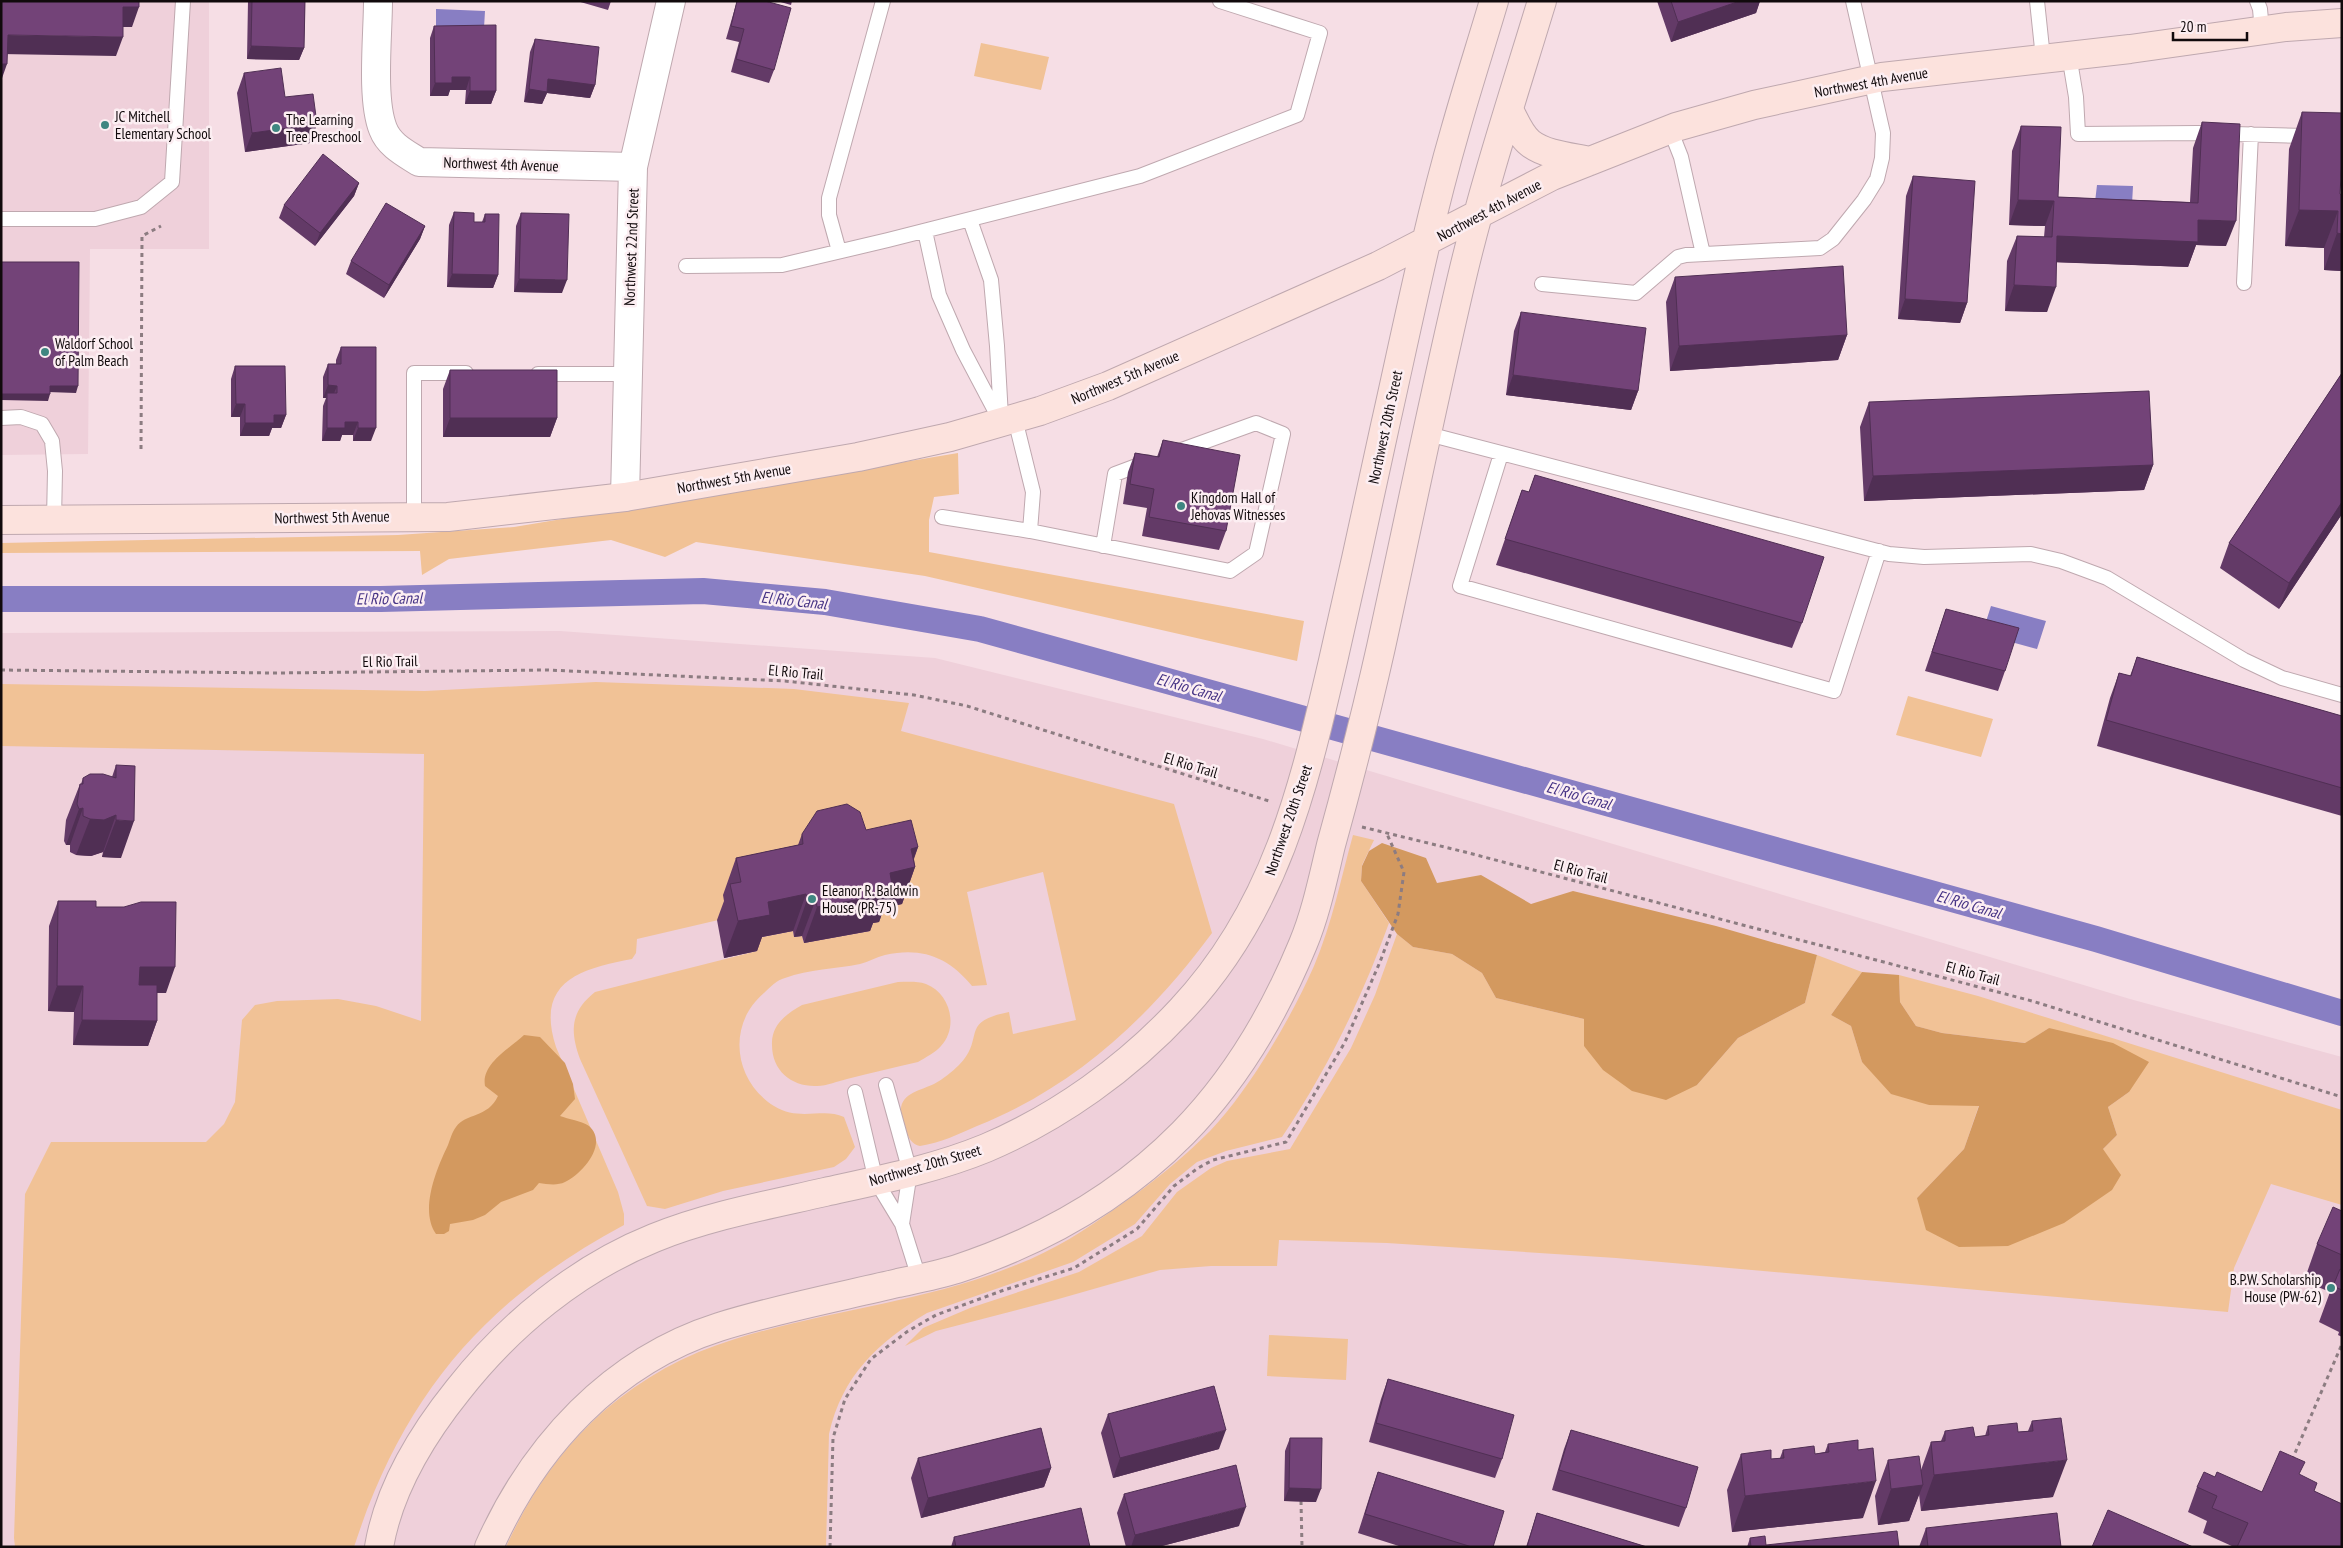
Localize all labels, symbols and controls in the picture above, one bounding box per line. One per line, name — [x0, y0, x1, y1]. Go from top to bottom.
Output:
scale bar — [2173, 10, 2247, 42]
text: 20 m — [2180, 17, 2206, 36]
street label: Northwest 4th Avenue — [1813, 63, 1929, 101]
place label: JC Mitchell Elementary School — [114, 107, 212, 143]
place label: The Learning Tree Preschool — [286, 110, 362, 146]
marker: JC Mitchell Elementary School — [99, 119, 111, 131]
marker: The Learning Tree Preschool — [270, 122, 282, 134]
street label: Northwest 4th Avenue — [443, 152, 559, 176]
street label: Northwest 4th Avenue — [1434, 175, 1544, 245]
street label: Northwest 22nd Street — [619, 188, 643, 306]
place label: Waldorf School of Palm Beach — [55, 334, 134, 370]
marker: Waldorf School of Palm Beach — [39, 346, 51, 358]
street label: Northwest 5th Avenue — [1068, 346, 1182, 408]
street label: Northwest 20th Street — [1364, 369, 1406, 485]
street label: Northwest 5th Avenue — [676, 459, 792, 497]
place label: Kingdom Hall of Jehovas Witnesses — [1190, 488, 1285, 524]
marker: Kingdom Hall of Jehovas Witnesses — [1175, 500, 1187, 512]
street label: Northwest 5th Avenue — [274, 506, 390, 528]
water label: El Rio Canal — [356, 587, 423, 609]
water label: El Rio Canal — [760, 587, 829, 614]
street label: El Rio Trail — [362, 651, 418, 671]
street label: El Rio Trail — [768, 660, 825, 684]
water label: El Rio Canal — [1154, 668, 1225, 706]
street label: El Rio Trail — [1162, 748, 1221, 782]
street label: Northwest 20th Street — [1260, 762, 1316, 878]
water label: El Rio Canal — [1544, 776, 1615, 814]
street label: El Rio Trail — [1552, 855, 1611, 887]
place label: Eleanor R. Baldwin House (PR-75) — [822, 881, 918, 917]
water label: El Rio Canal — [1934, 885, 2005, 923]
marker: Eleanor R. Baldwin House (PR-75) — [806, 893, 818, 905]
street label: El Rio Trail — [1944, 957, 2003, 989]
street label: Northwest 20th Street — [867, 1140, 983, 1190]
place label: B.P.W. Scholarship House (PW-62) — [2230, 1270, 2321, 1306]
marker: B.P.W. Scholarship House (PW-62) — [2325, 1282, 2337, 1294]

